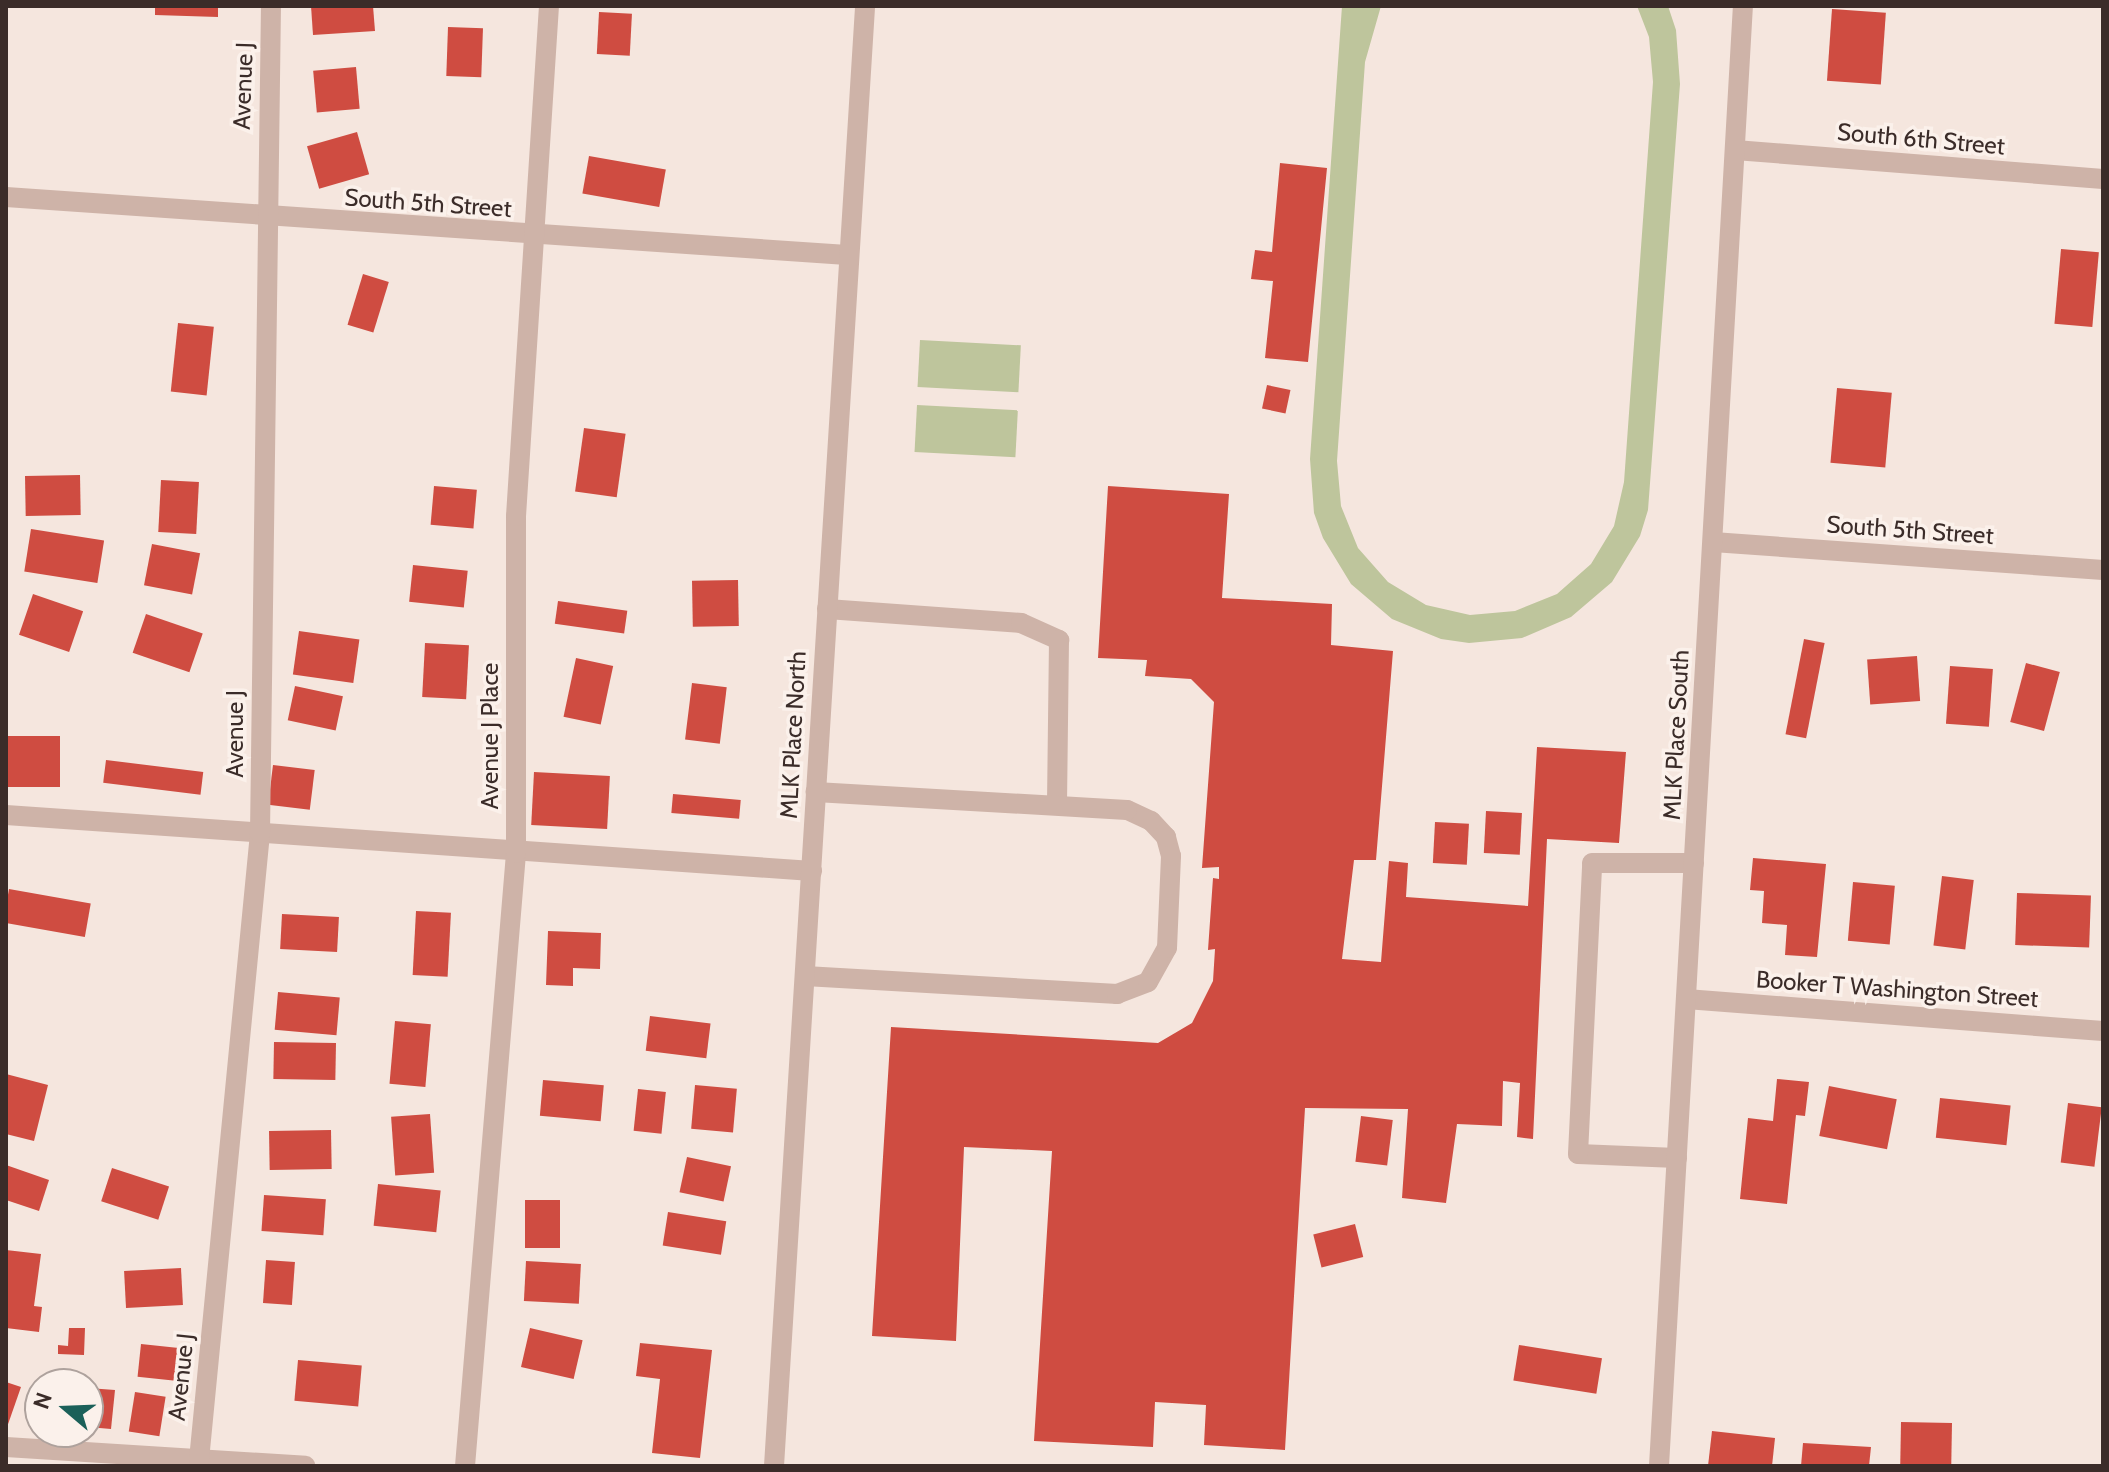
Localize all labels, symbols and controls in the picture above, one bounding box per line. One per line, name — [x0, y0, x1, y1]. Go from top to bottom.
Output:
street label: Avenue J — [227, 42, 259, 130]
street label: South 6th Street — [1836, 117, 2006, 161]
street label: South 5th Street — [343, 183, 513, 223]
street label: South 5th Street — [1825, 510, 1995, 550]
street label: MLK Place South — [1657, 649, 1695, 821]
street label: MLK Place North — [774, 650, 812, 820]
street label: Avenue J Place — [476, 663, 504, 809]
street label: Avenue J — [221, 690, 249, 778]
street label: Booker T Washington Street — [1755, 965, 2039, 1013]
street label: Avenue J — [162, 1332, 200, 1422]
north arrow — [24, 1368, 104, 1448]
text: N — [27, 1389, 58, 1412]

